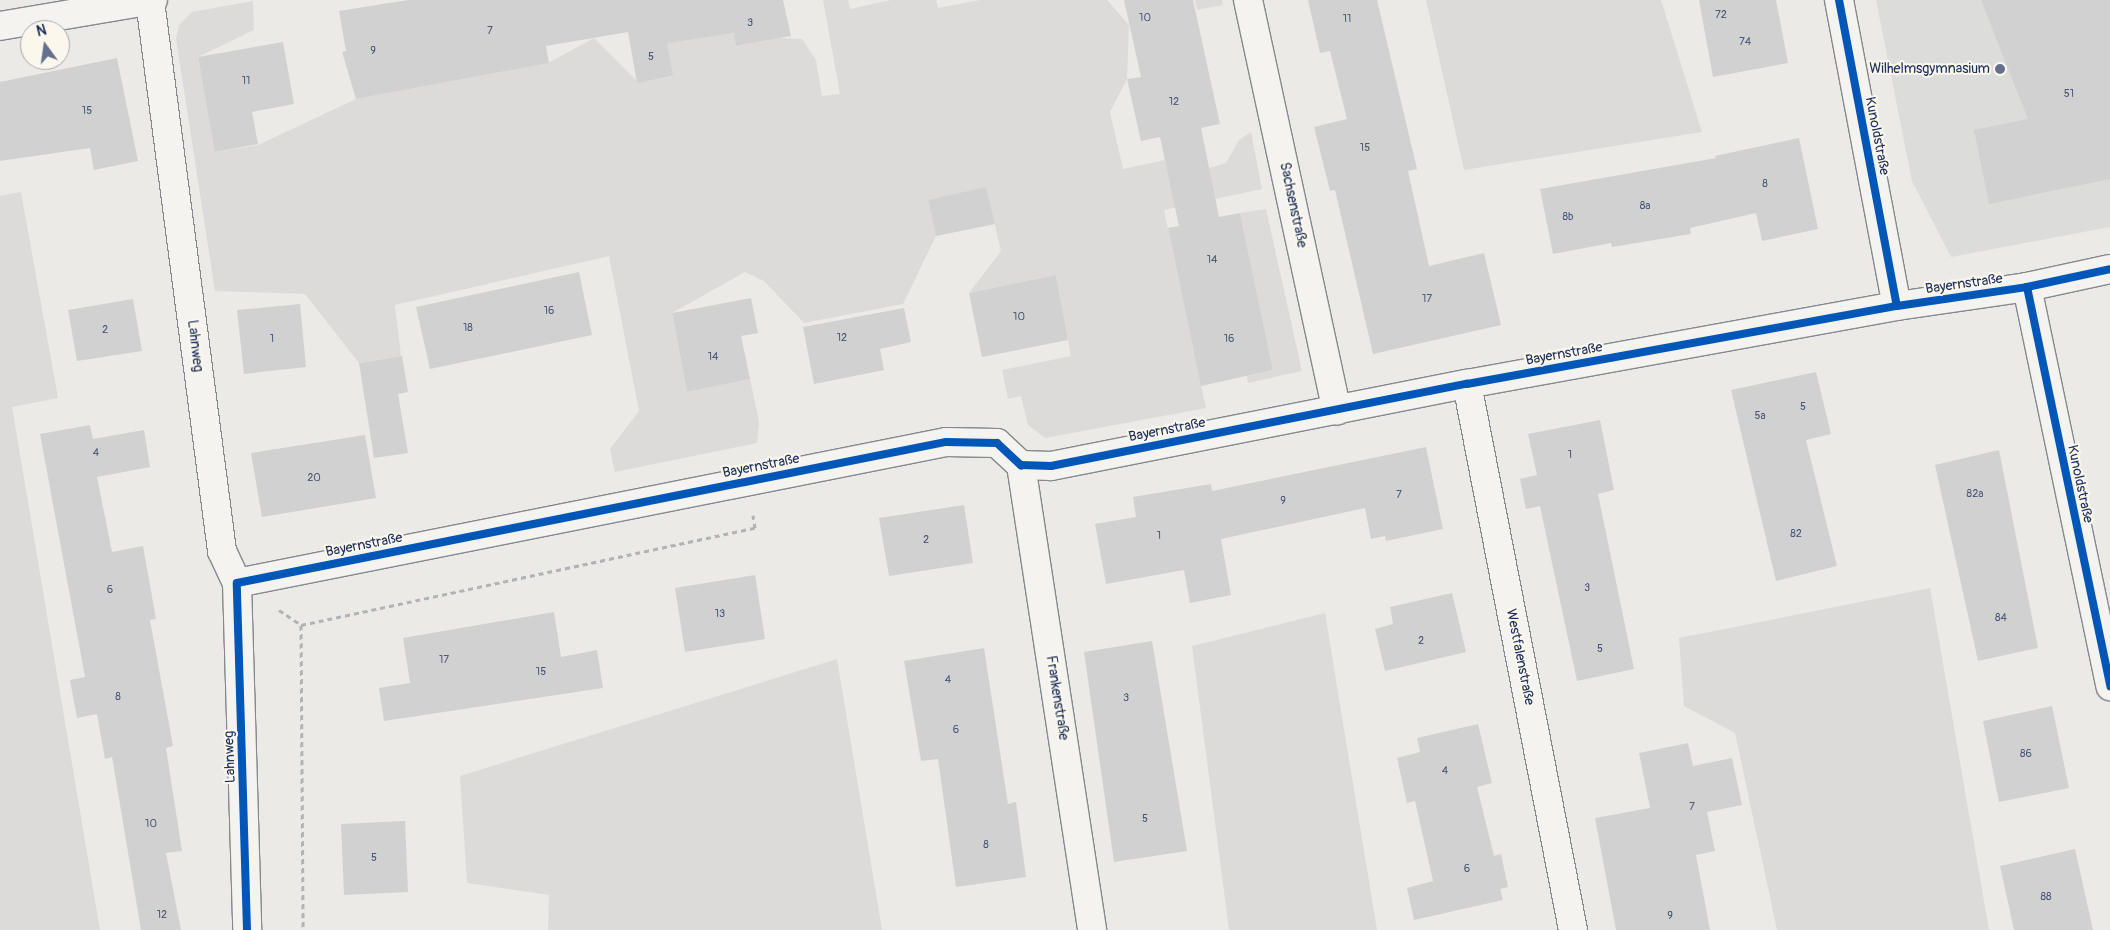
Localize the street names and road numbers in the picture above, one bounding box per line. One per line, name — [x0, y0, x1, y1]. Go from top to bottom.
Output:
street label: Kunoldstraße — [1861, 95, 1893, 177]
street label: Sachsenstraße — [1276, 161, 1310, 249]
street label: Bayernstraße — [1924, 270, 2004, 298]
street label: Lahnweg — [183, 319, 207, 373]
street label: Bayernstraße — [1524, 339, 1604, 369]
street label: Bayernstraße — [1127, 414, 1207, 446]
street label: Kunoldstraße — [2064, 443, 2096, 525]
street label: Bayernstraße — [721, 450, 801, 482]
street label: Bayernstraße — [324, 529, 404, 561]
street label: Westfalenstraße — [1502, 607, 1538, 707]
street label: Frankenstraße — [1042, 654, 1072, 742]
street label: Lahnweg — [221, 731, 239, 783]

